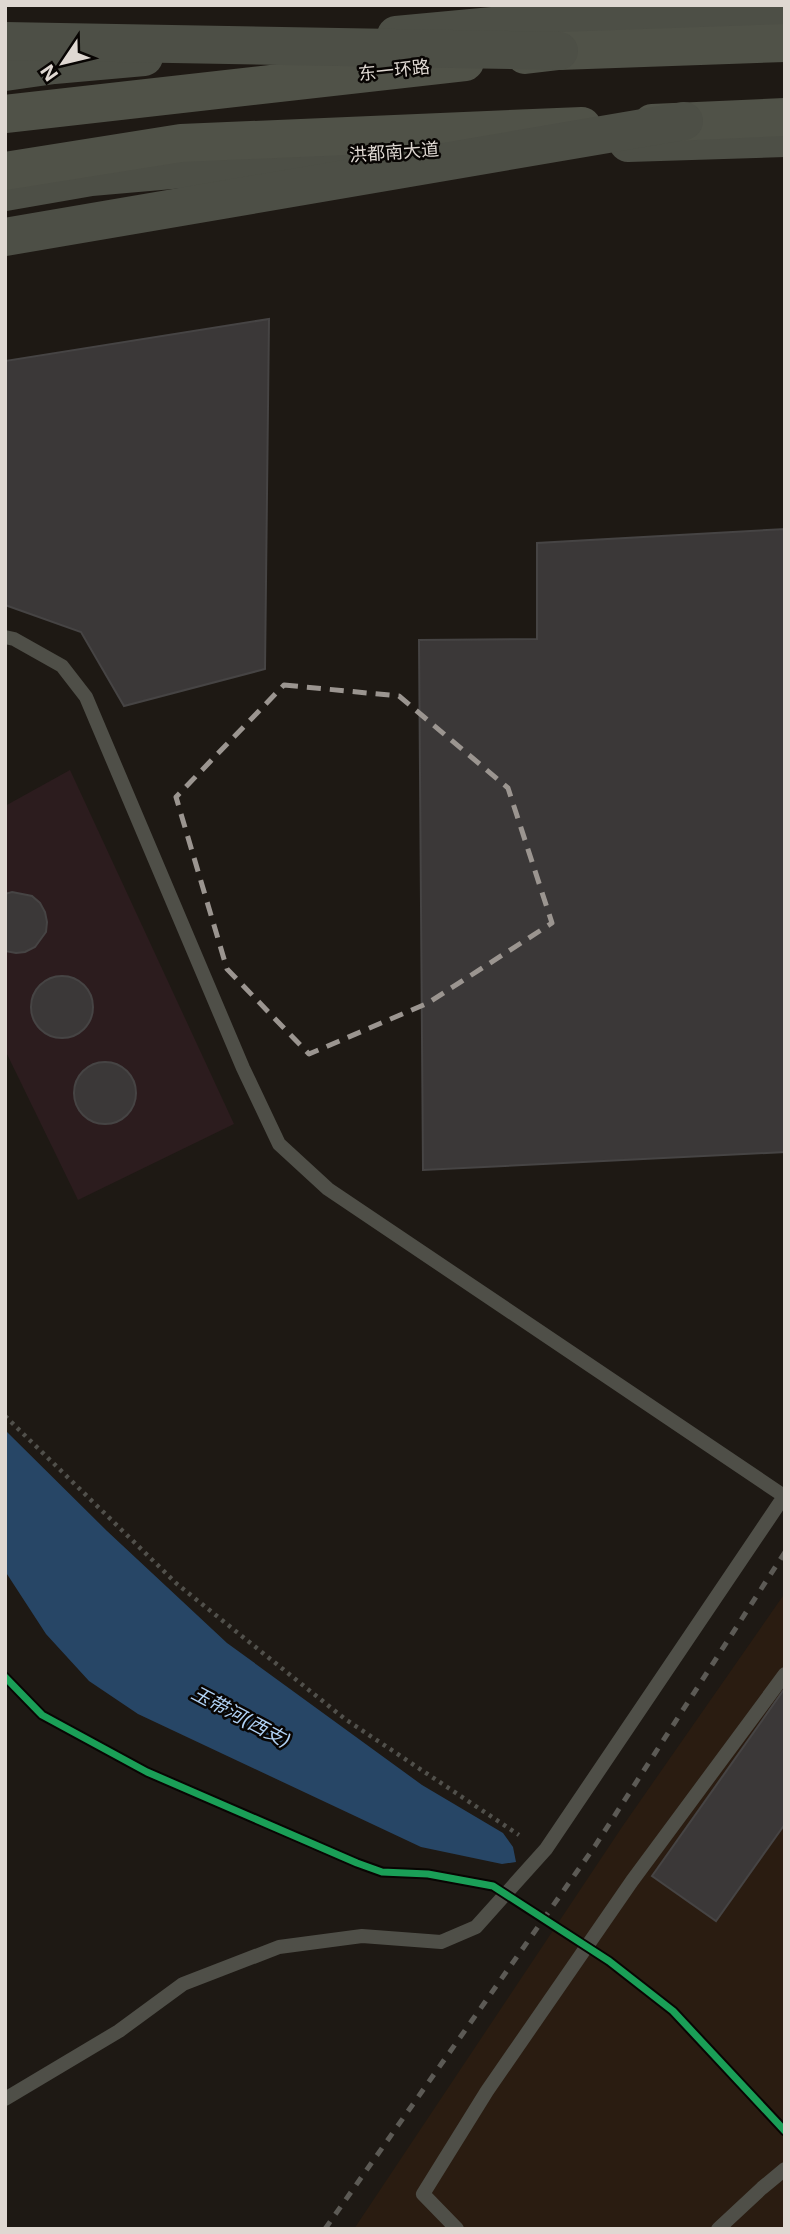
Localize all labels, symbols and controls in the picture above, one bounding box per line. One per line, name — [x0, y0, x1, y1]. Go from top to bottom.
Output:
north arrow — [28, 28, 98, 98]
street label: 东一环路 — [357, 56, 431, 84]
text: N — [36, 60, 63, 85]
street label: 洪都南大道 — [348, 138, 440, 166]
water label: 玉带河(西支) — [188, 1681, 294, 1753]

